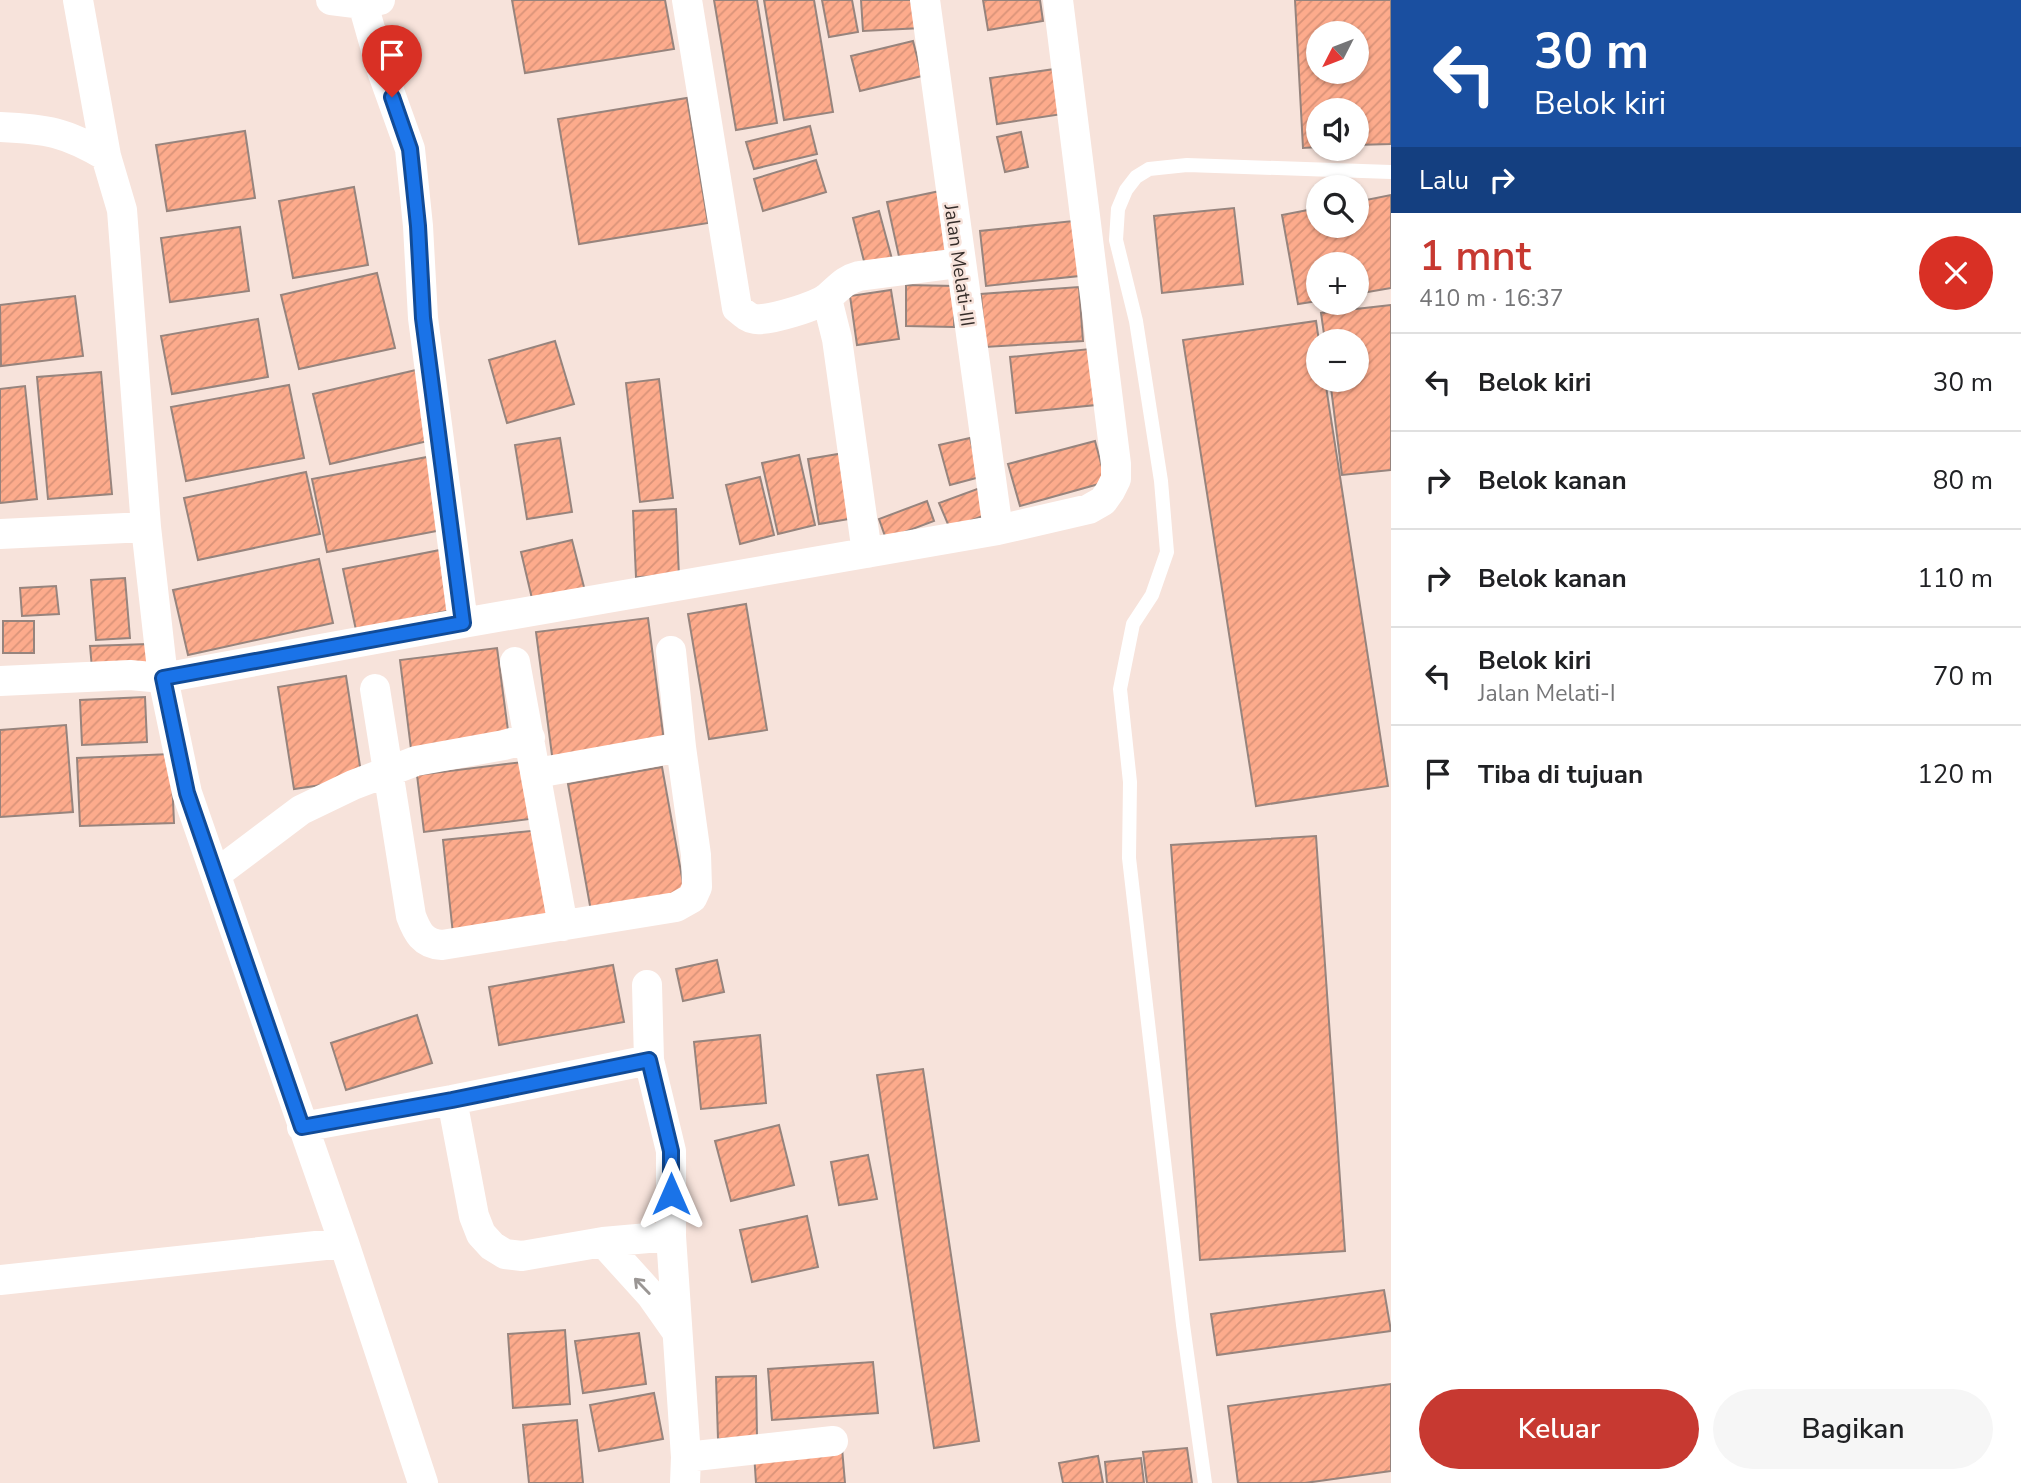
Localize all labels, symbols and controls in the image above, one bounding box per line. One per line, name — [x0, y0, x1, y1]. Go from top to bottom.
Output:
text: 30 m — [1534, 18, 1649, 85]
north arrow — [1306, 21, 1368, 84]
map controls — [1306, 21, 1369, 392]
pin — [362, 25, 422, 97]
icon: left — [1419, 28, 1510, 119]
icon: arrive — [373, 36, 411, 74]
text: Belok kiri — [1534, 82, 1666, 125]
button: sound — [1306, 98, 1369, 161]
icon: right — [1483, 161, 1521, 199]
text: Lalu — [1419, 163, 1469, 198]
button: search — [1306, 175, 1369, 238]
street label: Jalan Melati-III — [937, 201, 980, 328]
text: 1 mnt — [1419, 228, 1531, 285]
button: close — [1919, 236, 1993, 310]
button: + — [1306, 252, 1369, 315]
text: 410 m · 16:37 — [1419, 283, 1564, 314]
button: − — [1306, 329, 1369, 392]
icon: left — [1419, 363, 1457, 401]
text: Belok kiri — [1478, 365, 1591, 400]
text: 30 m — [1933, 365, 1993, 400]
icon: right — [1419, 461, 1457, 499]
text: Belok kanan — [1478, 463, 1627, 498]
text: 80 m — [1933, 463, 1993, 498]
icon: right — [1419, 559, 1457, 597]
text: Belok kanan — [1478, 561, 1627, 596]
text: 110 m — [1917, 561, 1993, 596]
text: Belok kiri — [1478, 643, 1591, 678]
icon: left — [1419, 657, 1457, 695]
text: 70 m — [1933, 659, 1993, 694]
text: Jalan Melati-I — [1478, 678, 1616, 709]
icon: arrive — [1419, 755, 1457, 793]
text: Tiba di tujuan — [1478, 757, 1643, 792]
text: 120 m — [1917, 757, 1993, 792]
position arrow — [634, 1157, 708, 1231]
one-way arrow — [633, 1278, 650, 1295]
button: Keluar — [1419, 1389, 1699, 1469]
button: Bagikan — [1713, 1389, 1993, 1469]

